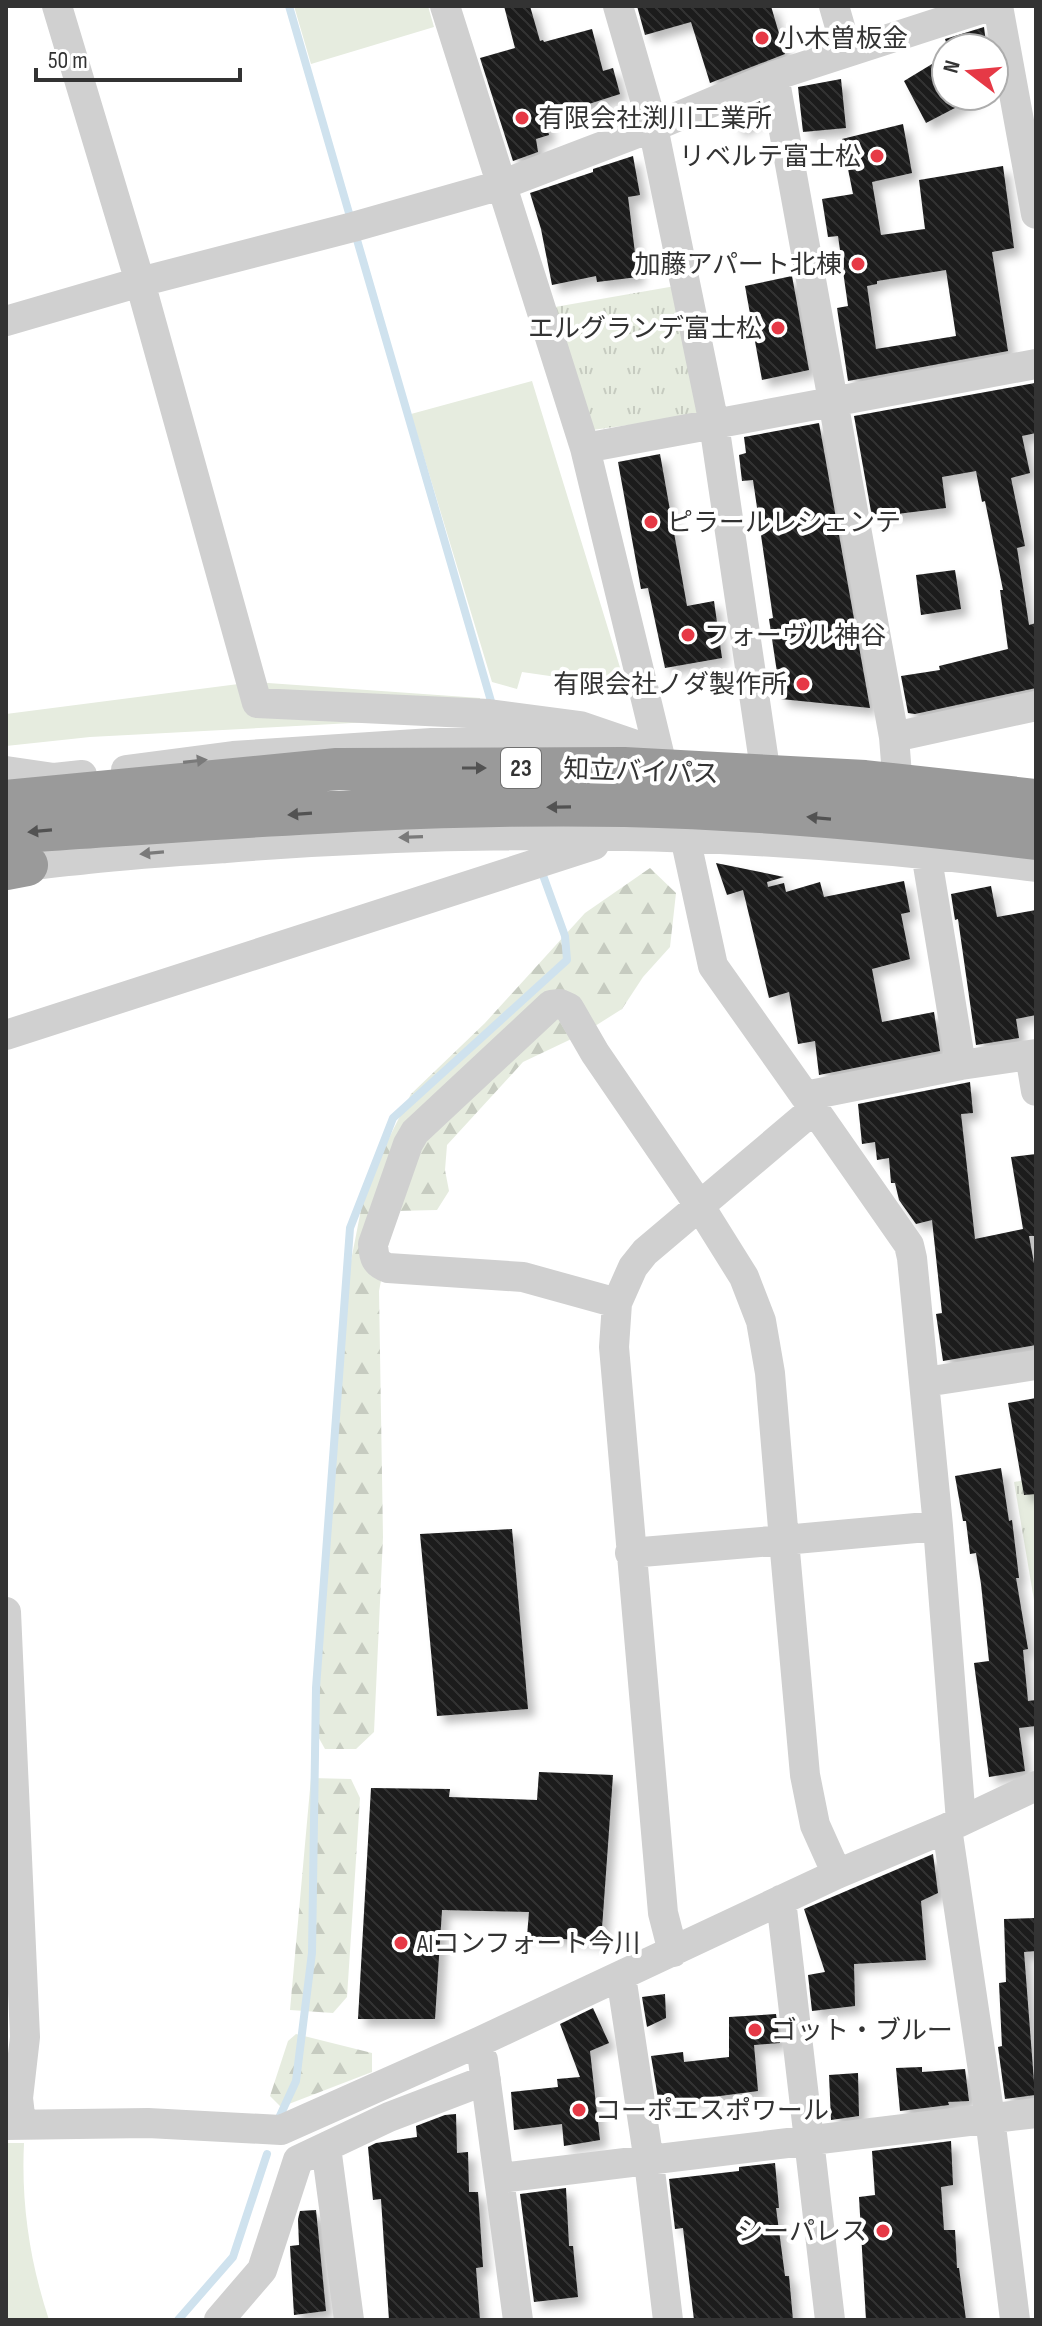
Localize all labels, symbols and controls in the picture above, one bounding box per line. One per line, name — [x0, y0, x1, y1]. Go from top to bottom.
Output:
place label: 小木曽板金 — [778, 24, 908, 55]
marker: 小木曽板金 — [753, 29, 771, 47]
scale bar — [36, 32, 240, 82]
north arrow — [930, 32, 1010, 112]
text: 50 m — [48, 46, 88, 75]
text: N — [938, 58, 967, 76]
place label: 有限会社渕川工業所 — [538, 104, 772, 135]
marker: 有限会社渕川工業所 — [513, 109, 531, 127]
place label: リベルテ富士松 — [679, 142, 861, 173]
marker: リベルテ富士松 — [868, 147, 886, 165]
place label: 加藤アパート北棟 — [635, 250, 842, 281]
marker: 加藤アパート北棟 — [849, 255, 867, 273]
place label: エルグランデ富士松 — [528, 314, 762, 345]
marker: エルグランデ富士松 — [769, 319, 787, 337]
place label: ピラールレシェンテ — [667, 508, 901, 539]
marker: ピラールレシェンテ — [642, 513, 660, 531]
place label: フォーヴル神谷 — [704, 621, 886, 652]
marker: フォーヴル神谷 — [679, 626, 697, 644]
place label: 有限会社ノダ製作所 — [553, 670, 787, 701]
marker: 有限会社ノダ製作所 — [794, 675, 812, 693]
road number: 23 — [501, 748, 541, 788]
one-way arrow — [182, 754, 207, 767]
street label: 知立バイパス — [563, 754, 719, 791]
one-way arrow — [462, 762, 487, 774]
one-way arrow — [546, 801, 571, 813]
one-way arrow — [287, 808, 312, 821]
one-way arrow — [806, 811, 831, 824]
one-way arrow — [27, 824, 52, 837]
one-way arrow — [398, 831, 423, 844]
one-way arrow — [139, 847, 164, 860]
place label: AIコンフォート今川 — [416, 1929, 641, 1960]
marker: AIコンフォート今川 — [392, 1934, 410, 1952]
place label: ゴット・ブルー — [771, 2016, 953, 2047]
marker: ゴット・ブルー — [746, 2021, 764, 2039]
place label: コーポエスポワール — [595, 2096, 829, 2127]
marker: コーポエスポワール — [570, 2101, 588, 2119]
place label: シーパレス — [737, 2217, 867, 2248]
marker: シーパレス — [874, 2222, 892, 2240]

